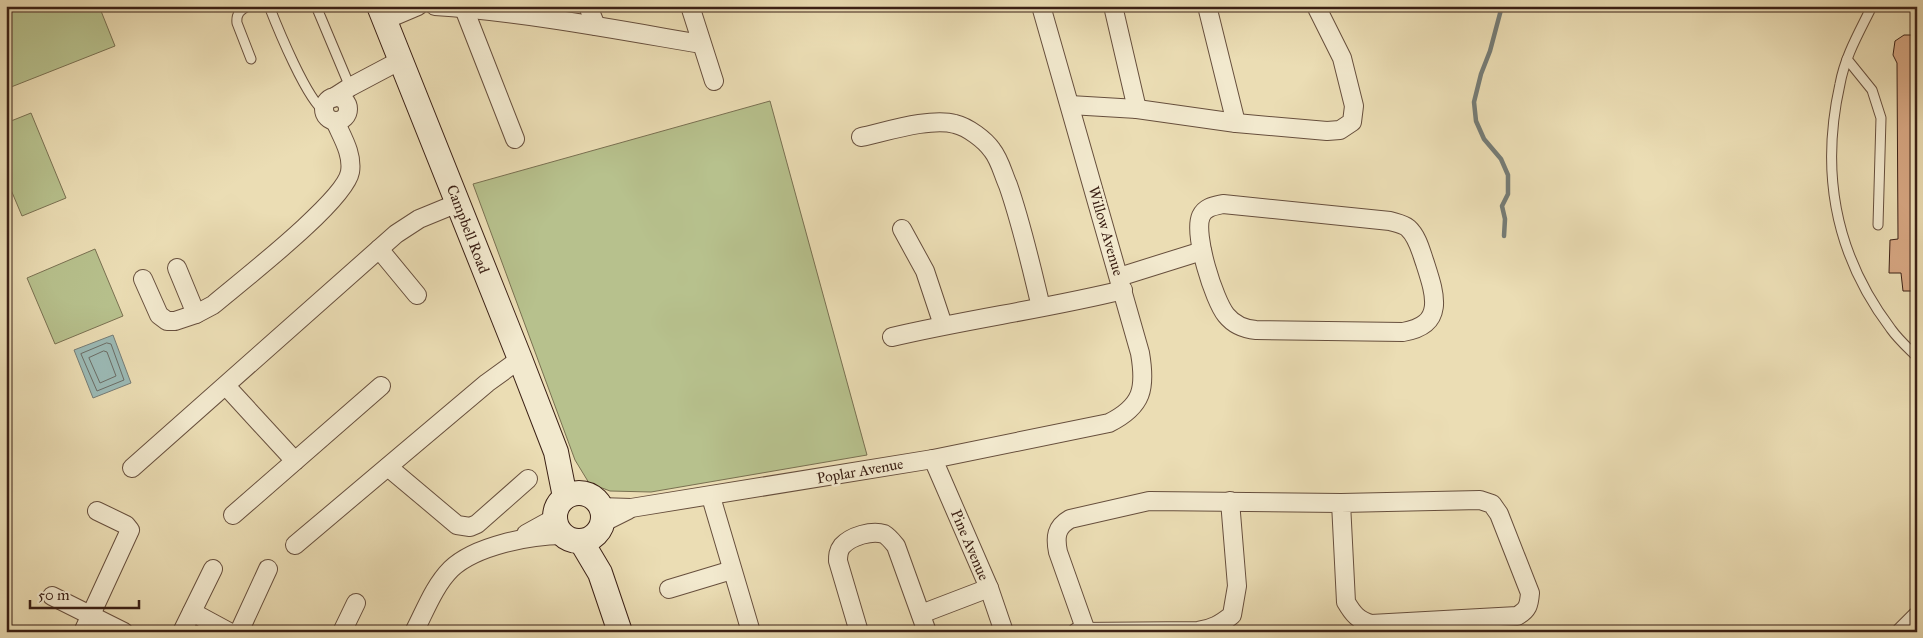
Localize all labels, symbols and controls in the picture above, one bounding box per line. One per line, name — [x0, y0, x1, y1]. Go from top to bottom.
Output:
street label: Campbell Road — [443, 182, 493, 276]
street label: Willow Avenue — [1085, 184, 1127, 278]
street label: Poplar Avenue — [815, 455, 905, 487]
street label: Pine Avenue — [947, 507, 993, 583]
scale bar — [30, 578, 139, 610]
text: 50 m — [38, 586, 70, 604]

